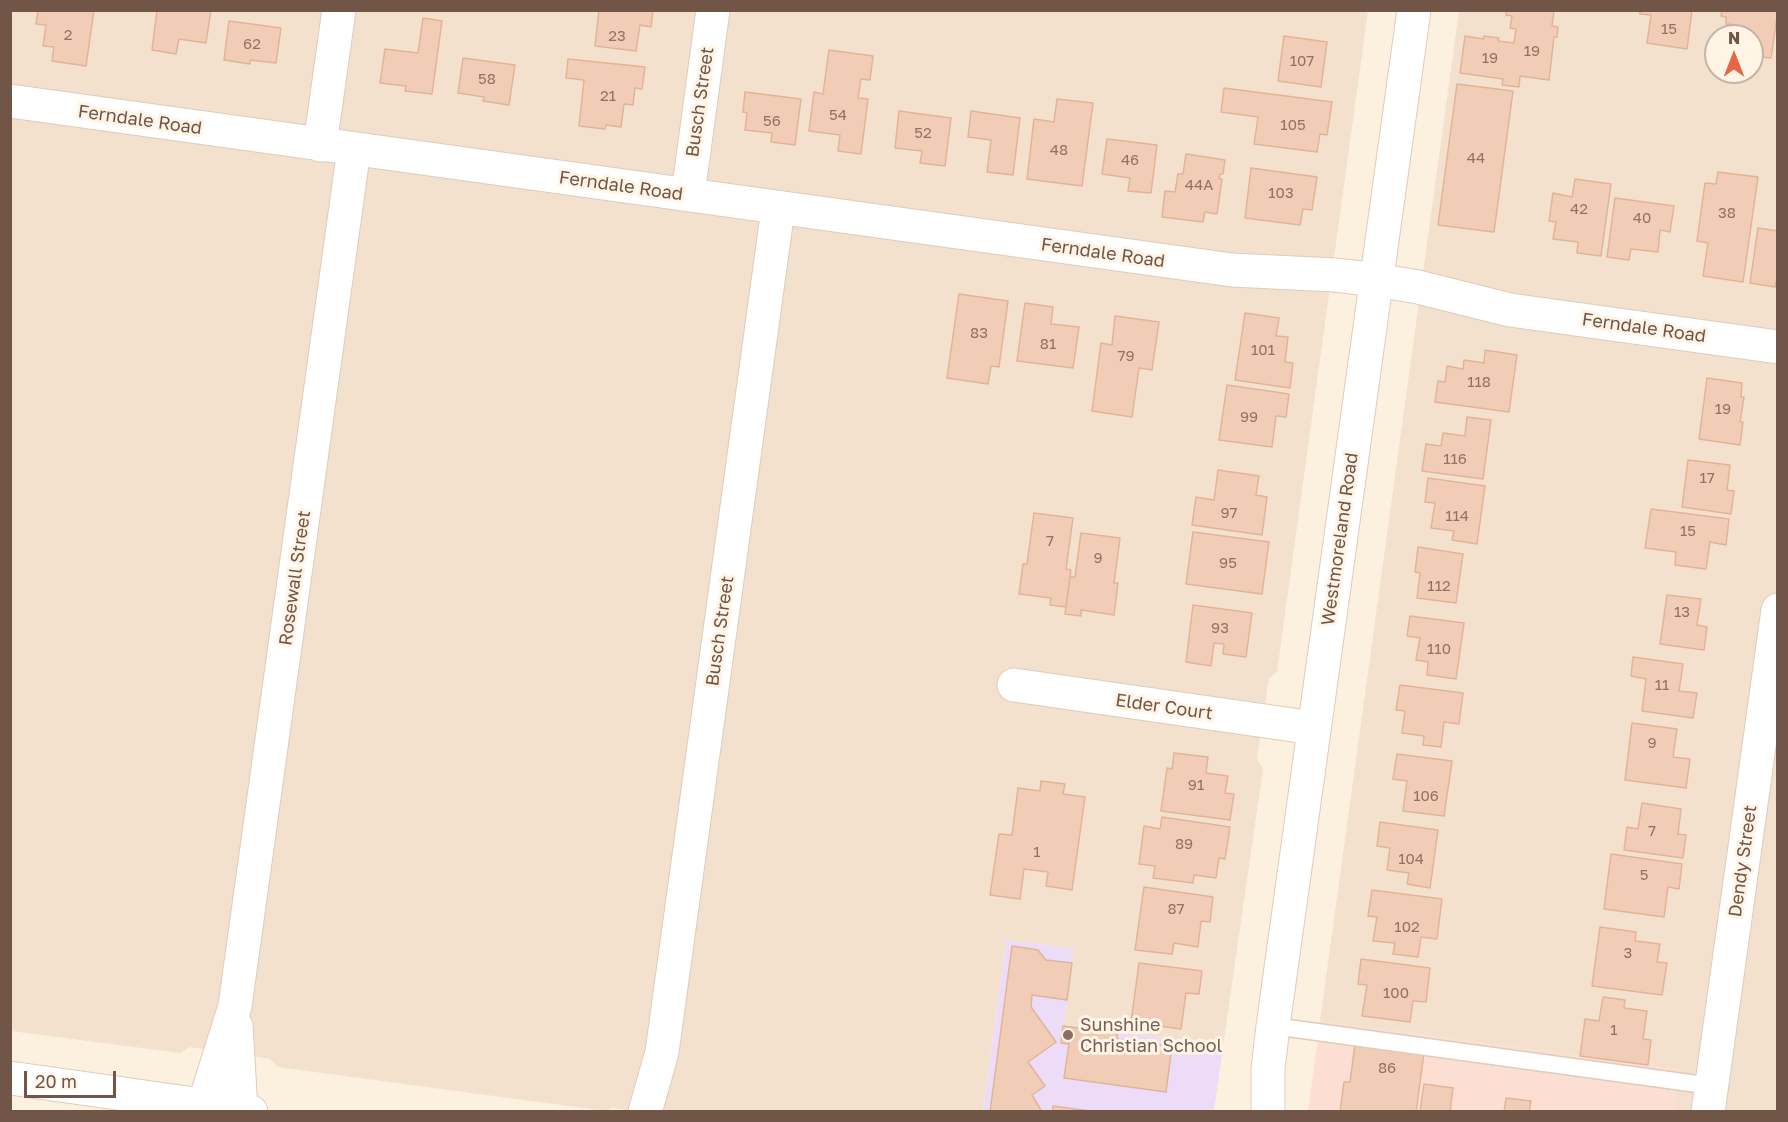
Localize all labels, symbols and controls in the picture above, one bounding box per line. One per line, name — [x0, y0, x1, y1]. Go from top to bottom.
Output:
house number: 15 — [1661, 20, 1677, 38]
north arrow — [1704, 24, 1764, 84]
house number: 2 — [64, 26, 72, 44]
house number: 23 — [608, 27, 626, 45]
text: N — [1728, 28, 1740, 48]
house number: 62 — [243, 35, 261, 53]
house number: 19 — [1524, 42, 1540, 60]
street label: Busch Street — [682, 45, 718, 159]
house number: 19 — [1482, 49, 1498, 67]
house number: 107 — [1290, 52, 1314, 70]
house number: 58 — [478, 70, 496, 88]
house number: 21 — [600, 87, 616, 105]
street label: Ferndale Road — [77, 101, 203, 139]
house number: 54 — [829, 106, 847, 124]
house number: 56 — [763, 112, 781, 130]
house number: 105 — [1280, 116, 1306, 134]
house number: 52 — [914, 124, 932, 142]
house number: 48 — [1050, 141, 1068, 159]
house number: 44 — [1467, 149, 1485, 167]
house number: 46 — [1121, 151, 1139, 169]
street label: Ferndale Road — [558, 167, 684, 205]
house number: 44A — [1185, 176, 1213, 194]
house number: 103 — [1268, 184, 1294, 202]
house number: 42 — [1570, 200, 1588, 218]
house number: 38 — [1718, 204, 1736, 222]
house number: 40 — [1633, 209, 1651, 227]
street label: Ferndale Road — [1040, 234, 1166, 272]
street label: Ferndale Road — [1581, 309, 1707, 347]
house number: 83 — [970, 324, 988, 342]
house number: 81 — [1040, 335, 1056, 353]
house number: 101 — [1251, 341, 1275, 359]
house number: 79 — [1117, 347, 1135, 365]
house number: 118 — [1467, 373, 1491, 391]
house number: 19 — [1715, 400, 1731, 418]
house number: 99 — [1240, 408, 1258, 426]
house number: 116 — [1443, 450, 1467, 468]
street label: Westmoreland Road — [1317, 451, 1363, 627]
house number: 17 — [1699, 469, 1715, 487]
house number: 97 — [1220, 504, 1238, 522]
house number: 114 — [1445, 507, 1469, 525]
street label: Rosewall Street — [275, 509, 315, 647]
house number: 15 — [1680, 522, 1696, 540]
house number: 7 — [1046, 532, 1054, 550]
house number: 9 — [1093, 549, 1103, 567]
house number: 95 — [1219, 554, 1237, 572]
street label: Busch Street — [702, 574, 738, 688]
house number: 112 — [1427, 577, 1451, 595]
house number: 13 — [1674, 603, 1690, 621]
house number: 93 — [1211, 619, 1229, 637]
house number: 110 — [1427, 640, 1451, 658]
house number: 11 — [1655, 676, 1669, 694]
street label: Elder Court — [1114, 689, 1214, 725]
house number: 9 — [1647, 734, 1657, 752]
house number: 91 — [1188, 776, 1204, 794]
house number: 106 — [1413, 787, 1439, 805]
street label: Dendy Street — [1724, 804, 1762, 918]
house number: 7 — [1648, 822, 1656, 840]
house number: 89 — [1175, 835, 1193, 853]
house number: 1 — [1033, 843, 1041, 861]
house number: 104 — [1398, 850, 1424, 868]
house number: 5 — [1640, 866, 1648, 884]
house number: 87 — [1167, 900, 1185, 918]
house number: 102 — [1394, 918, 1420, 936]
house number: 3 — [1624, 944, 1632, 962]
house number: 100 — [1383, 984, 1409, 1002]
place label: Sunshine Christian School — [1080, 1014, 1222, 1056]
house number: 1 — [1610, 1021, 1618, 1039]
marker: Sunshine Christian School — [1061, 1028, 1075, 1042]
scale bar — [27, 1059, 118, 1097]
house number: 86 — [1378, 1059, 1396, 1077]
text: 20 m — [35, 1070, 77, 1092]

